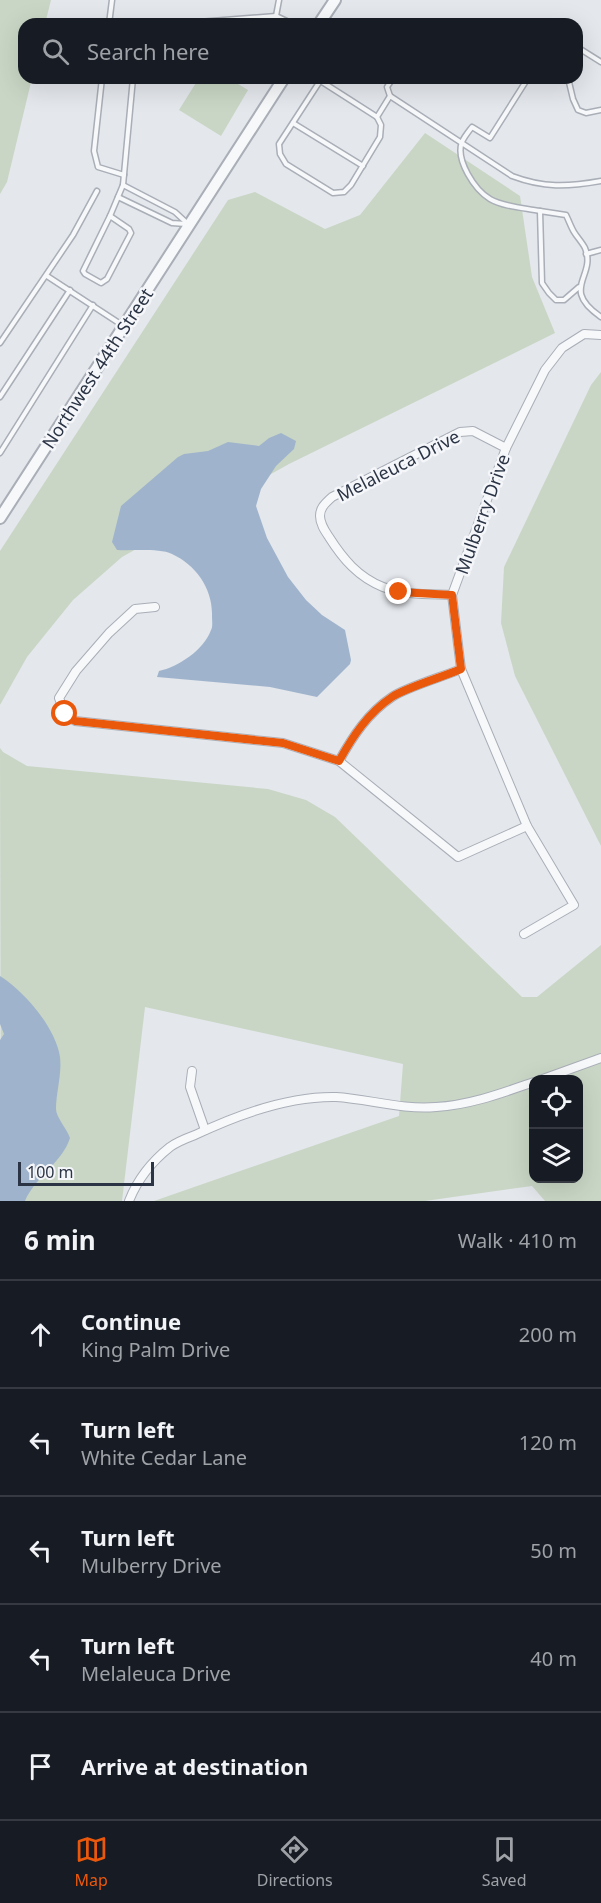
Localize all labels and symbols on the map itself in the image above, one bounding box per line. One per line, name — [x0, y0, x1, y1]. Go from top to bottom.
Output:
street label: Northwest 44th Street — [36, 283, 158, 453]
street label: Melaleuca Drive — [332, 424, 464, 506]
street label: Mulberry Drive — [449, 450, 515, 578]
route end — [385, 578, 411, 604]
route start — [51, 700, 77, 726]
scale bar — [18, 1159, 154, 1186]

